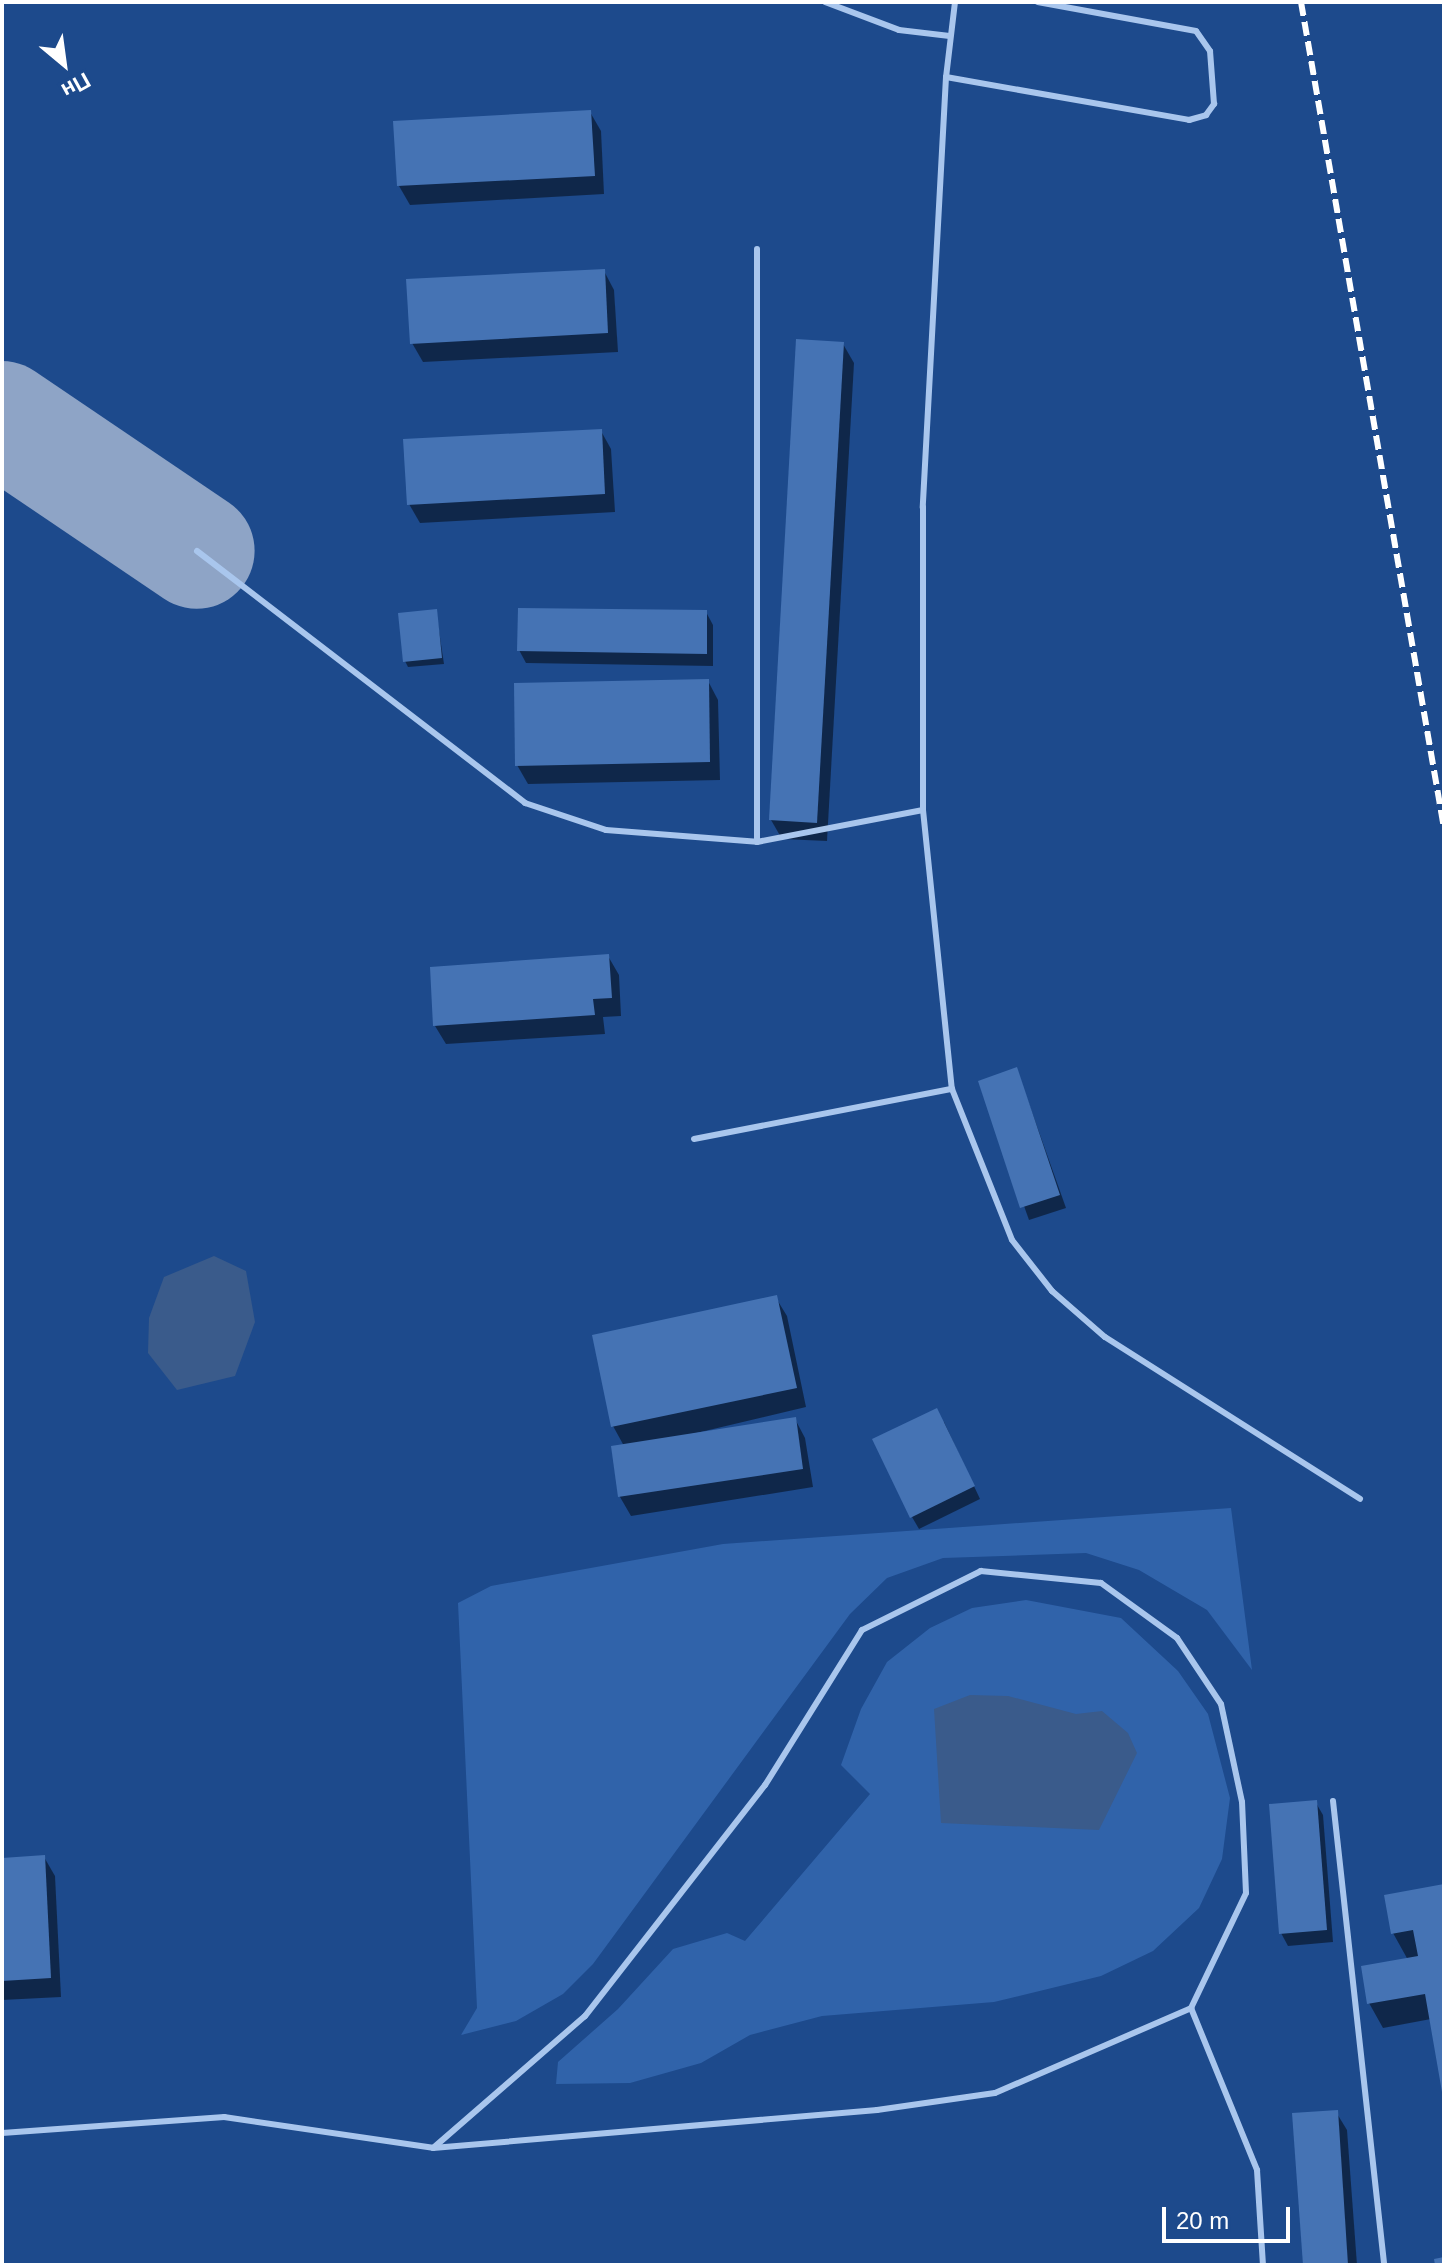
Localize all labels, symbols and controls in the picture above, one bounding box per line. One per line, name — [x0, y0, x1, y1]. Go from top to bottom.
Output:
north arrow — [24, 24, 104, 104]
text: Пн — [57, 67, 95, 103]
scale bar — [1166, 2191, 1294, 2241]
text: 20 m — [1176, 2207, 1229, 2234]

